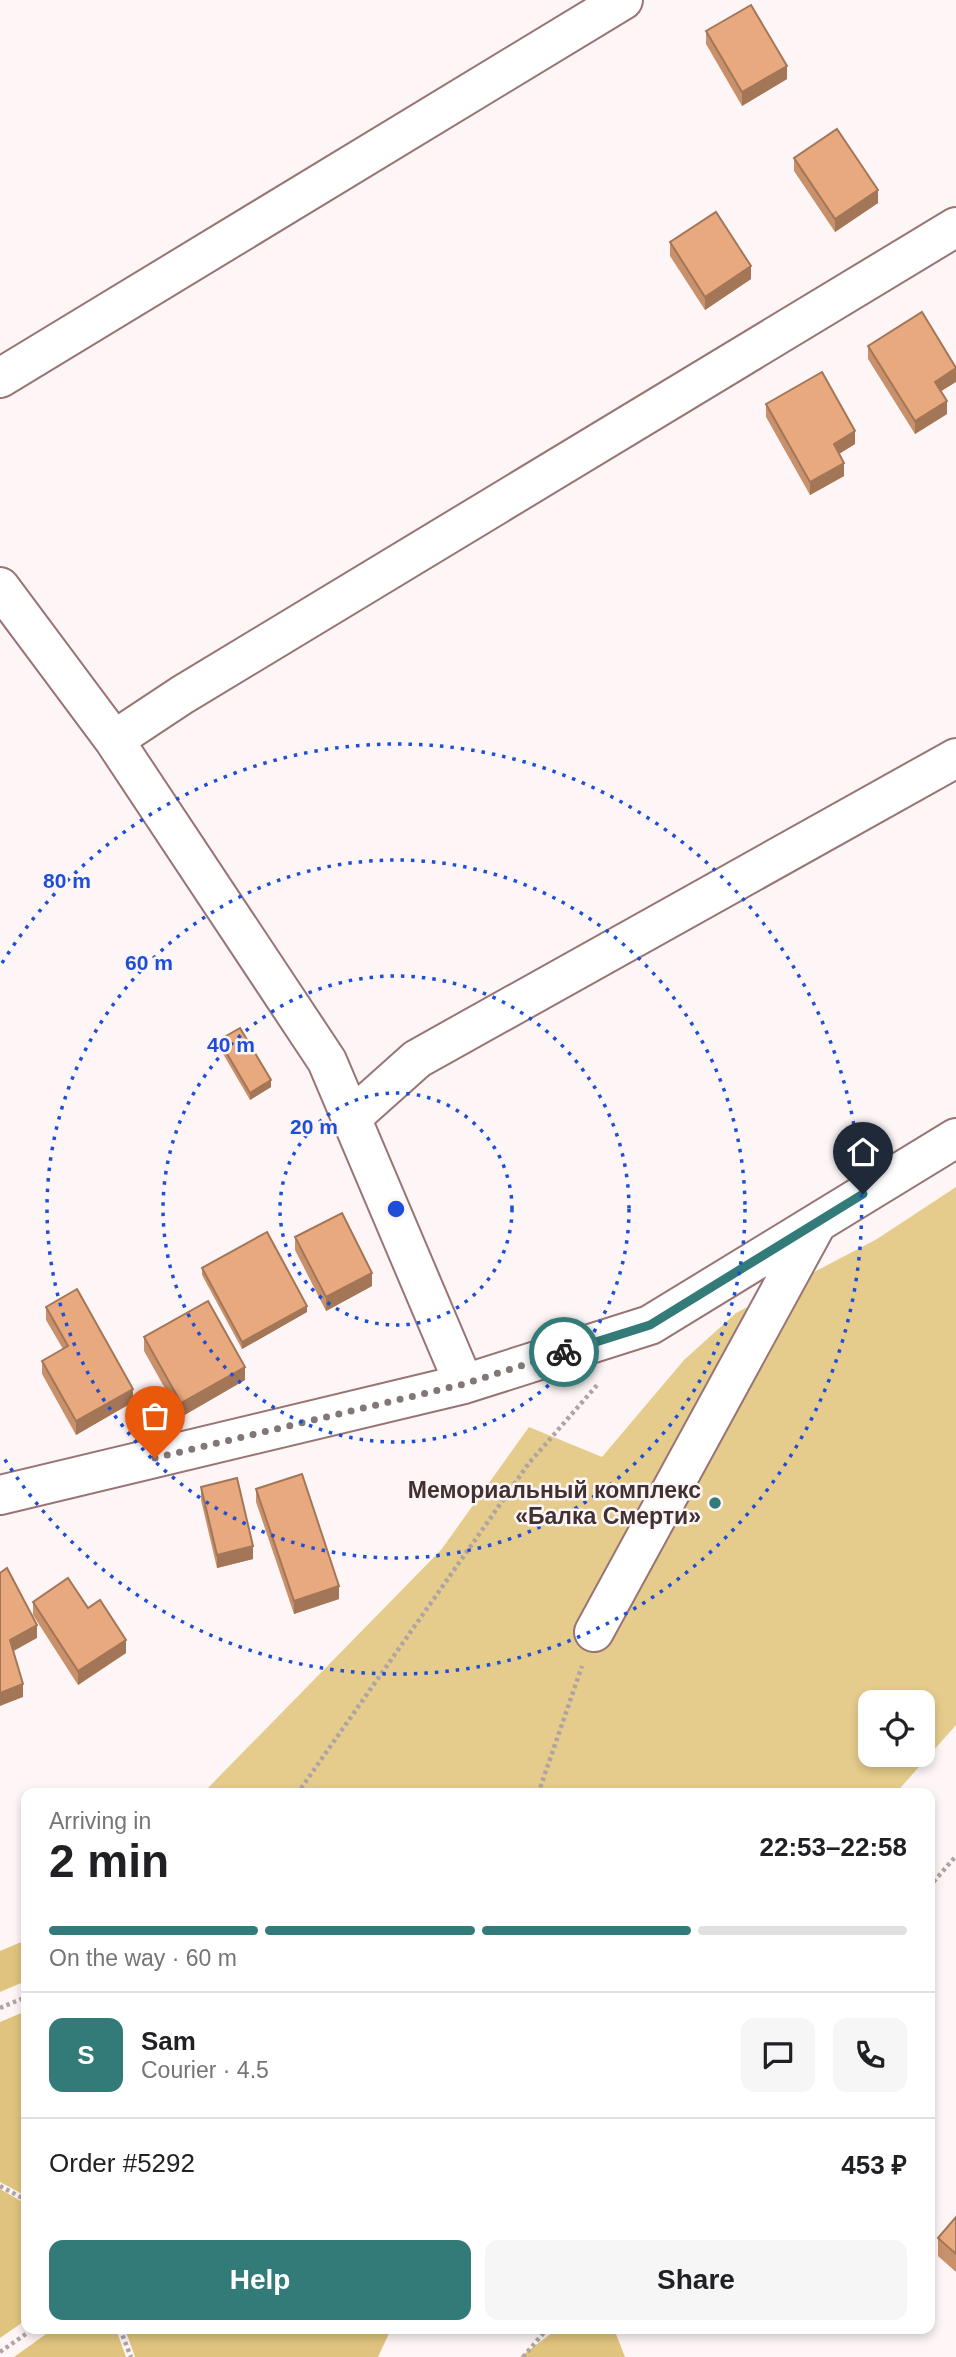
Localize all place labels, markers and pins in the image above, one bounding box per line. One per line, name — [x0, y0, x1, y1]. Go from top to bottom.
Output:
pin — [833, 1122, 893, 1194]
centre of rings — [384, 1197, 408, 1221]
pin — [125, 1386, 185, 1458]
place label: Мемориальный комплекс «Балка Смерти» — [408, 1477, 701, 1529]
marker: Мемориальный комплекс «Балка Смерти» — [707, 1495, 723, 1511]

